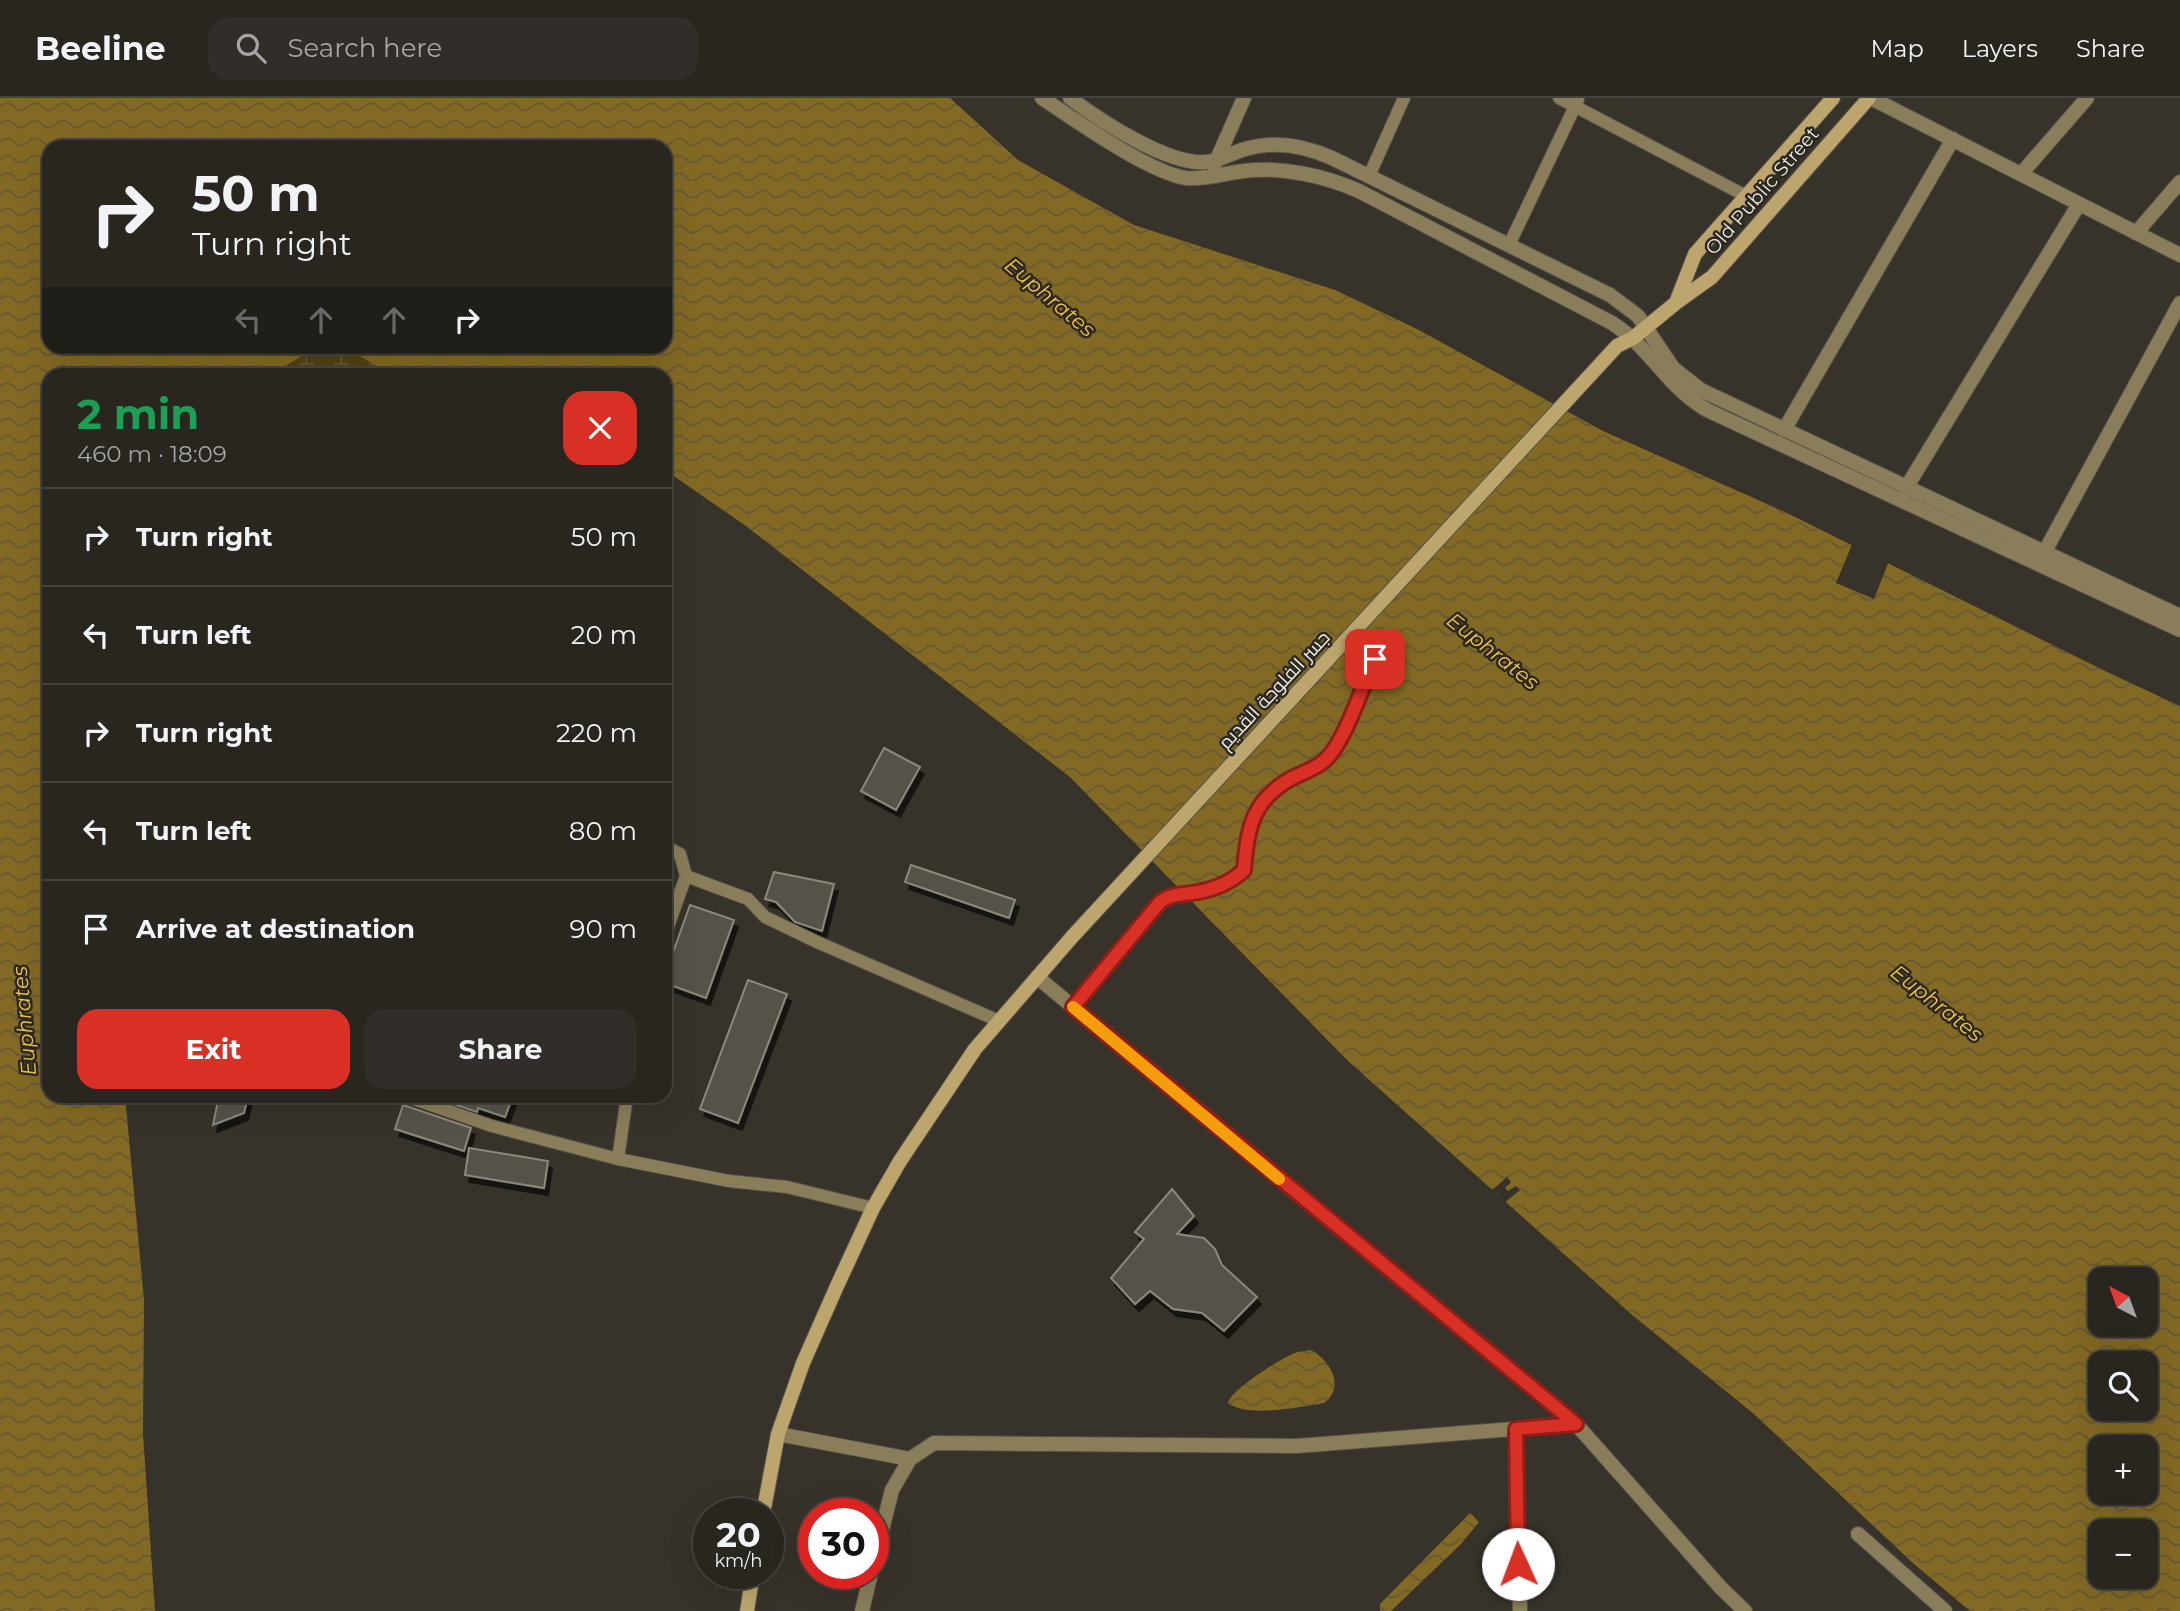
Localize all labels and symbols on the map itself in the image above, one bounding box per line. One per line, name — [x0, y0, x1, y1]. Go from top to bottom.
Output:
street label: Old Public Street — [1700, 122, 1824, 260]
water label: Euphrates — [1000, 252, 1100, 342]
water label: Euphrates — [1442, 607, 1544, 695]
street label: جسر الفلوجة القديم — [1213, 626, 1336, 755]
pin — [1345, 629, 1405, 689]
water label: Euphrates — [1886, 959, 1988, 1047]
water label: Euphrates — [7, 965, 41, 1077]
north arrow — [2088, 1267, 2158, 1337]
speed limit sign: 30 — [798, 1498, 889, 1589]
position arrow — [1481, 1527, 1555, 1601]

